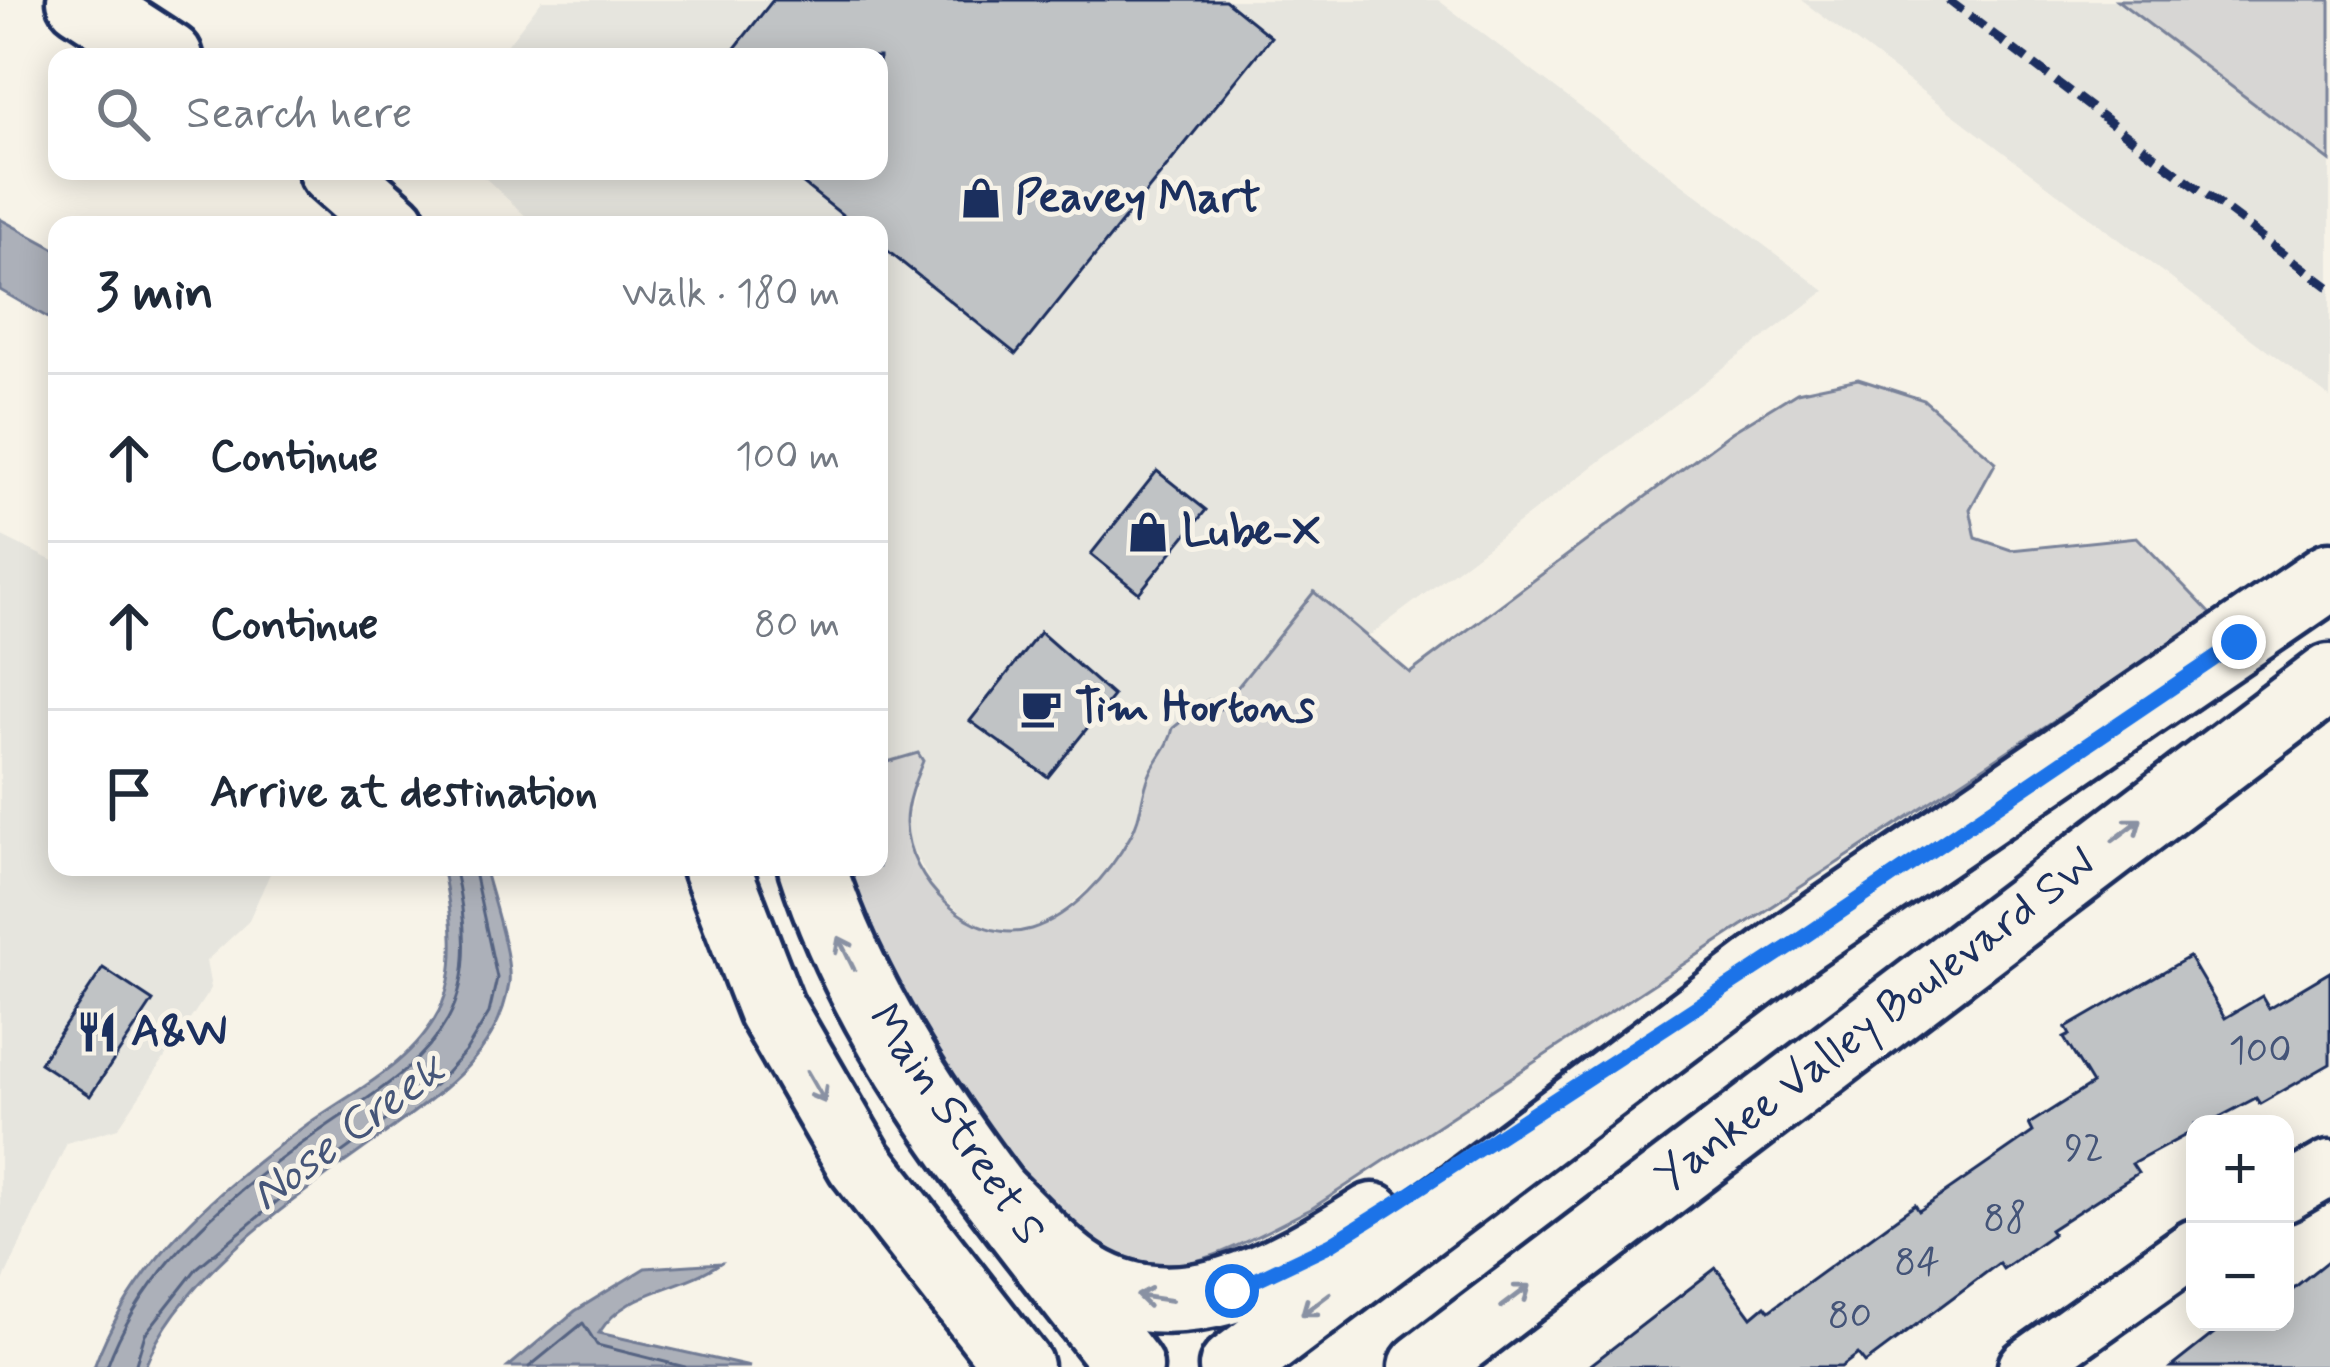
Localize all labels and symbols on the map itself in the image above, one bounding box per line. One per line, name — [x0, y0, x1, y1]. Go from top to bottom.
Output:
place label: Peavey Mart — [1015, 169, 1261, 228]
shop icon: Peavey Mart — [958, 175, 1004, 221]
place label: Lube-X — [1182, 503, 1321, 562]
shop icon: Lube-X — [1125, 509, 1171, 555]
route end — [2212, 615, 2266, 669]
place label: Tim Hortons — [1075, 679, 1315, 738]
cafe icon: Tim Hortons — [1018, 685, 1064, 731]
one-way arrow — [2110, 818, 2143, 844]
street label: Yankee Valley Boulevard SW — [1643, 836, 2109, 1206]
one-way arrow — [834, 935, 856, 971]
street label: Main Street S — [854, 993, 1058, 1257]
place label: A&W — [131, 1003, 227, 1062]
restaurant icon: A&W — [74, 1009, 120, 1055]
house number: 100 — [2228, 1026, 2292, 1077]
water label: Nose Creek — [238, 1038, 460, 1227]
one-way arrow — [805, 1069, 829, 1104]
house number: 92 — [2064, 1124, 2104, 1175]
house number: 88 — [1983, 1194, 2027, 1245]
house number: 84 — [1894, 1238, 1940, 1289]
route start — [1205, 1264, 1259, 1318]
one-way arrow — [1499, 1284, 1532, 1309]
one-way arrow — [1135, 1286, 1174, 1309]
one-way arrow — [1301, 1290, 1333, 1316]
house number: 80 — [1828, 1291, 1872, 1342]

